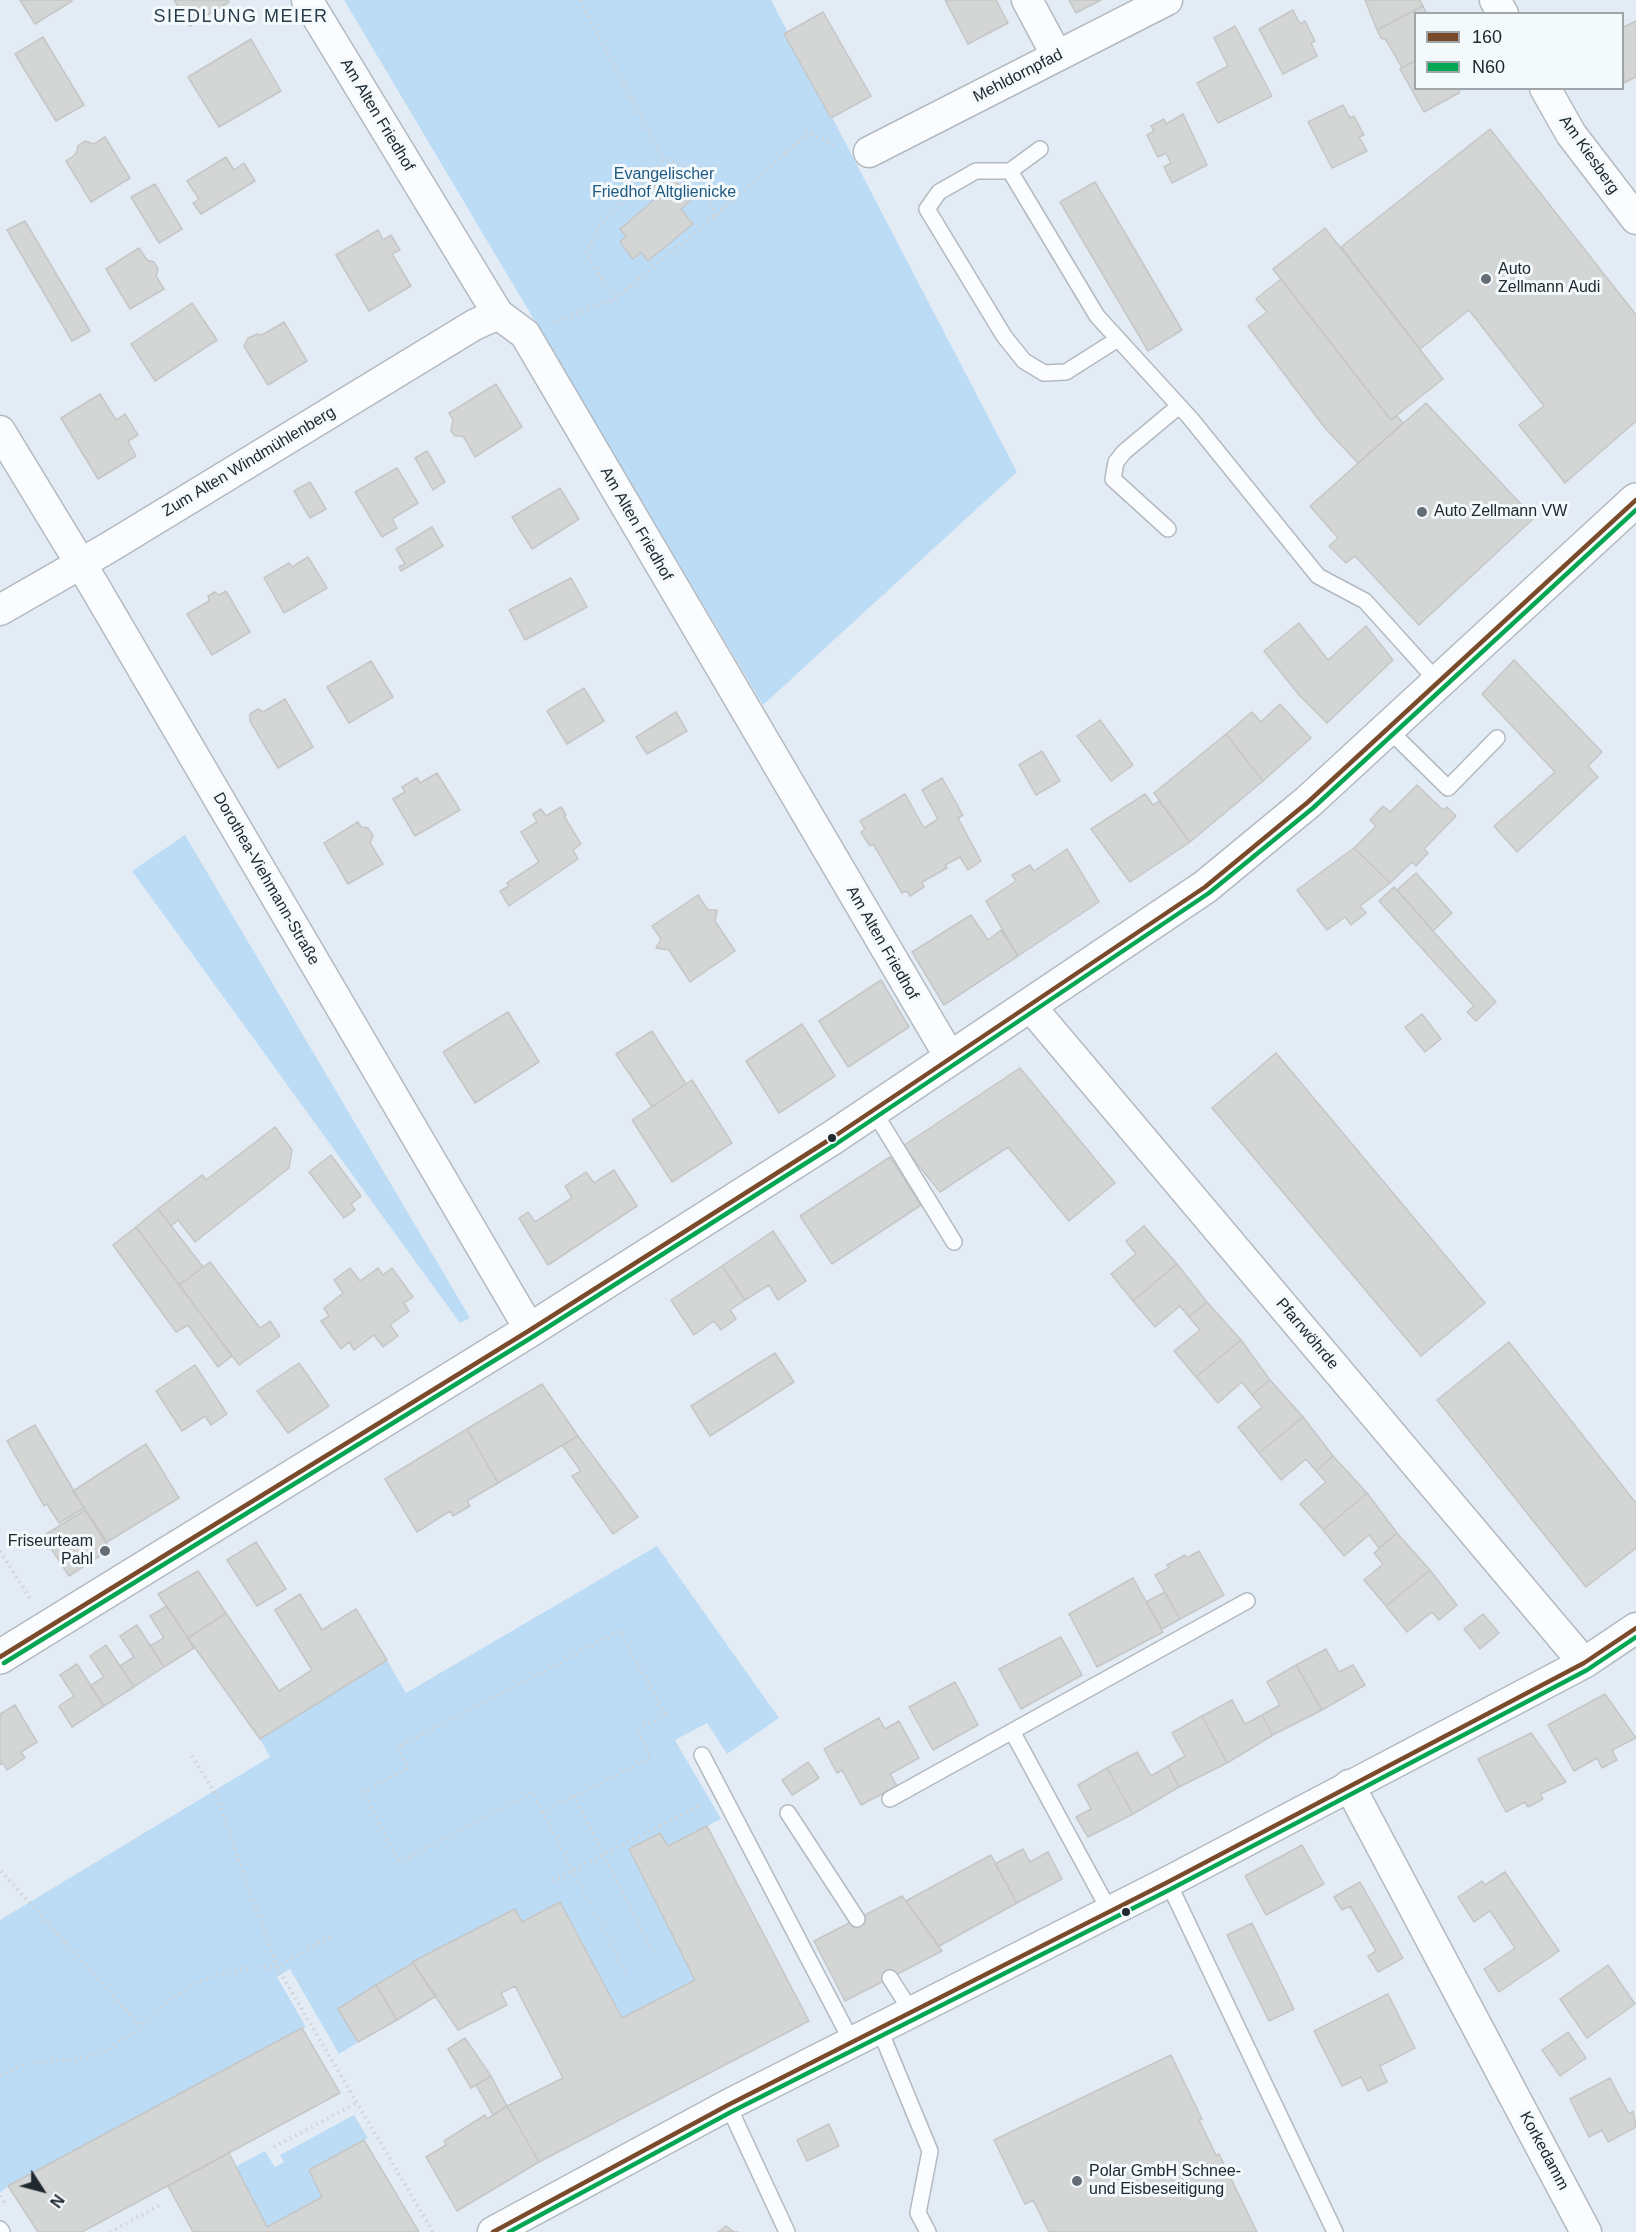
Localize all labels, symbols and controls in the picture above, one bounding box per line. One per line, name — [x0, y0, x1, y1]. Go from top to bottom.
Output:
district label: SIEDLUNG MEIER — [153, 6, 329, 28]
legend — [1414, 12, 1624, 90]
text: 160 — [1472, 27, 1502, 47]
street label: Mehldornpfad — [970, 45, 1066, 107]
street label: Am Alten Friedhof — [336, 55, 418, 175]
text: N60 — [1472, 57, 1505, 77]
street label: Am Kiesberg — [1555, 112, 1623, 198]
park label: Evangelischer Friedhof Altglienicke — [592, 165, 736, 203]
place label: Auto Zellmann Audi — [1498, 260, 1600, 298]
marker: Auto Zellmann Audi — [1479, 272, 1493, 286]
street label: Zum Alten Windmühlenberg — [159, 403, 339, 521]
street label: Am Alten Friedhof — [596, 464, 676, 584]
place label: Auto Zellmann VW — [1434, 502, 1567, 522]
marker: Auto Zellmann VW — [1415, 505, 1429, 519]
street label: Dorothea-Viehmann-Straße — [209, 789, 323, 969]
street label: Am Alten Friedhof — [842, 883, 922, 1003]
unlabelled marker — [826, 1132, 838, 1144]
street label: Pfarrwöhrde — [1272, 1294, 1342, 1374]
place label: Friseurteam Pahl — [8, 1532, 93, 1570]
marker: Friseurteam Pahl — [98, 1544, 112, 1558]
unlabelled marker — [1120, 1906, 1132, 1918]
street label: Korkedamm — [1515, 2108, 1573, 2194]
north arrow — [12, 2160, 72, 2220]
place label: Polar GmbH Schnee- und Eisbeseitigung — [1089, 2162, 1241, 2200]
marker: Polar GmbH Schnee- und Eisbeseitigung — [1070, 2174, 1084, 2188]
text: N — [47, 2191, 67, 2211]

